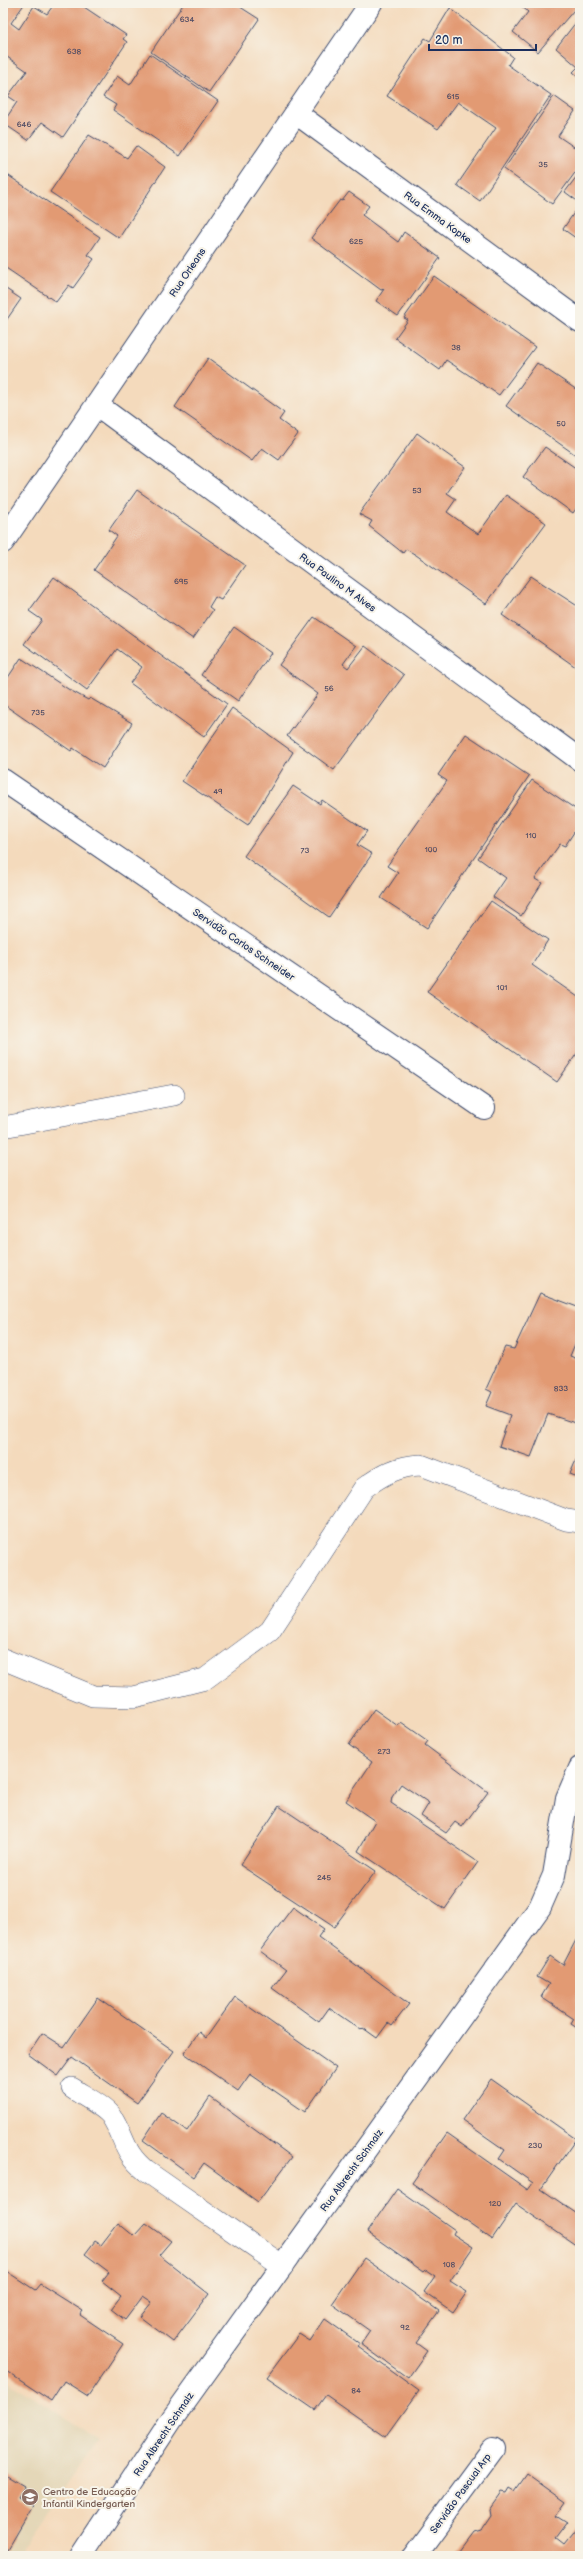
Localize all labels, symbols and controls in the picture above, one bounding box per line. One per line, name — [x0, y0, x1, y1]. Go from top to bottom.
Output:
house number: 634 — [180, 15, 194, 24]
scale bar — [429, 26, 536, 52]
text: 20 m — [435, 33, 462, 48]
house number: 638 — [67, 47, 82, 56]
house number: 615 — [447, 92, 460, 101]
house number: 646 — [17, 120, 31, 129]
house number: 35 — [538, 160, 548, 169]
street label: Rua Emma Kopke — [401, 189, 474, 247]
house number: 625 — [349, 237, 364, 246]
street label: Rua Orleans — [167, 246, 209, 299]
house number: 38 — [451, 343, 461, 352]
house number: 50 — [556, 419, 566, 428]
house number: 53 — [412, 486, 422, 495]
street label: Rua Paulino M Alves — [297, 551, 378, 615]
house number: 695 — [174, 577, 188, 586]
house number: 56 — [324, 684, 334, 693]
house number: 735 — [31, 708, 45, 717]
house number: 49 — [213, 787, 223, 796]
house number: 110 — [526, 831, 537, 840]
house number: 100 — [425, 845, 438, 854]
house number: 73 — [301, 846, 309, 855]
street label: Servidão Carlos Schneider — [190, 906, 297, 984]
house number: 101 — [497, 983, 507, 992]
house number: 833 — [554, 1384, 568, 1393]
house number: 273 — [377, 1747, 391, 1756]
house number: 245 — [317, 1873, 331, 1882]
street label: Rua Albrecht Schmalz — [318, 2127, 386, 2214]
house number: 230 — [528, 2141, 542, 2150]
house number: 120 — [489, 2199, 502, 2208]
house number: 108 — [443, 2260, 456, 2269]
house number: 92 — [400, 2323, 410, 2332]
house number: 84 — [351, 2386, 361, 2395]
street label: Rua Albrecht Schmalz — [131, 2390, 196, 2479]
street label: Servidão Pascual Arp — [428, 2451, 494, 2536]
place label: Centro de Educação Infantil Kindergarten — [43, 2486, 137, 2510]
school or university icon: Centro de Educação Infantil Kindergarten — [20, 2487, 40, 2507]

